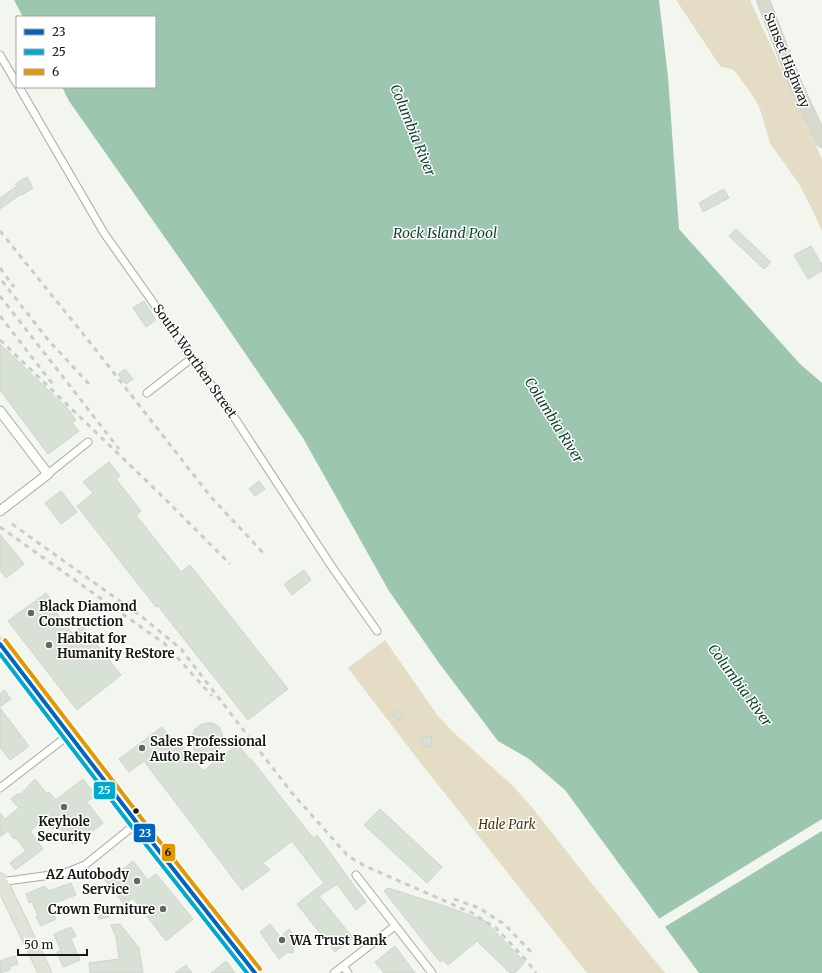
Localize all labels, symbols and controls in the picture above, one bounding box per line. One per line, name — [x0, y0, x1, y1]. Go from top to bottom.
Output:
street label: Sunset Highway — [760, 10, 814, 111]
legend — [16, 16, 156, 88]
text: 23 — [52, 24, 66, 39]
text: 25 — [52, 44, 66, 59]
text: 6 — [52, 64, 59, 79]
water label: Columbia River — [386, 81, 440, 179]
water label: Rock Island Pool — [393, 224, 497, 242]
street label: South Worthen Street — [149, 301, 241, 421]
water label: Columbia River — [521, 374, 588, 466]
place label: Black Diamond Construction — [39, 598, 137, 630]
marker: Black Diamond Construction — [26, 608, 36, 618]
place label: Habitat for Humanity ReStore — [57, 630, 175, 662]
marker: Habitat for Humanity ReStore — [44, 640, 54, 650]
water label: Columbia River — [704, 640, 776, 730]
place label: Sales Professional Auto Repair — [149, 733, 266, 765]
marker: Sales Professional Auto Repair — [137, 743, 147, 753]
line badge: 25 — [93, 781, 116, 800]
text: 25 — [98, 783, 110, 797]
marker: Keyhole Security — [59, 802, 69, 812]
unlabelled marker — [131, 806, 141, 816]
place label: Keyhole Security — [37, 813, 91, 845]
park label: Hale Park — [477, 816, 536, 833]
line badge: 23 — [133, 823, 156, 843]
text: 23 — [139, 826, 151, 840]
line badge: 6 — [161, 843, 176, 862]
text: 6 — [165, 845, 172, 859]
place label: AZ Autobody Service — [45, 866, 129, 898]
marker: AZ Autobody Service — [132, 876, 142, 886]
place label: Crown Furniture — [48, 901, 155, 918]
marker: Crown Furniture — [158, 904, 168, 914]
scale bar — [18, 931, 87, 957]
place label: WA Trust Bank — [289, 932, 387, 949]
marker: WA Trust Bank — [277, 935, 287, 945]
text: 50 m — [24, 937, 53, 952]

